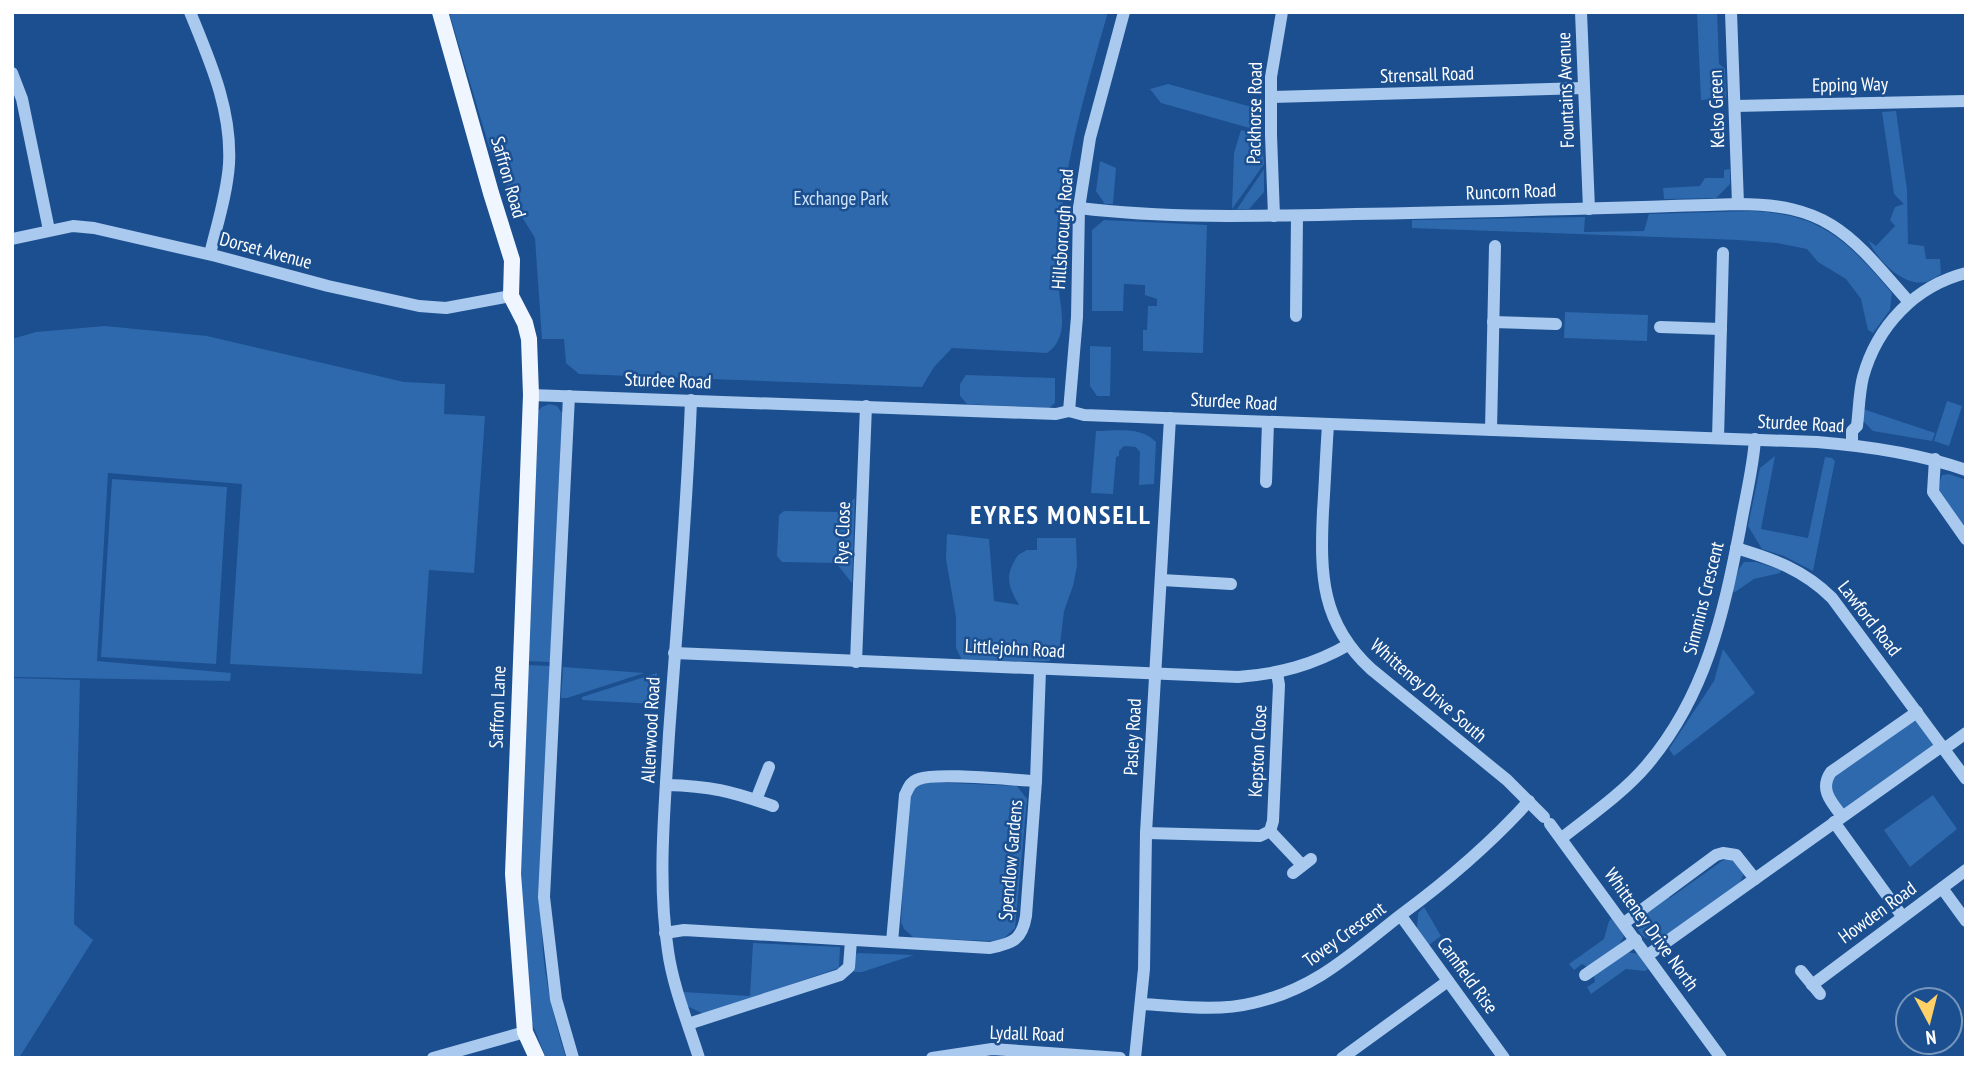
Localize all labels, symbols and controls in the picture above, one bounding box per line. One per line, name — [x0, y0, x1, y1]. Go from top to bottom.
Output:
street label: Fountains Avenue — [1551, 32, 1579, 148]
street label: Strensall Road — [1380, 60, 1474, 88]
street label: Packhorse Road — [1241, 62, 1267, 164]
street label: Kelso Green — [1703, 70, 1729, 148]
street label: Epping Way — [1812, 71, 1889, 97]
street label: Saffron Road — [486, 133, 532, 221]
street label: Hillsborough Road — [1046, 168, 1078, 290]
street label: Runcorn Road — [1465, 177, 1557, 205]
park label: Exchange Park — [793, 186, 889, 210]
street label: Dorset Avenue — [217, 226, 315, 274]
street label: Sturdee Road — [624, 366, 712, 394]
street label: Sturdee Road — [1190, 387, 1278, 415]
street label: Sturdee Road — [1757, 409, 1845, 437]
district label: EYRES MONSELL — [970, 498, 1152, 531]
street label: Rye Close — [829, 501, 855, 565]
street label: Simmins Crescent — [1677, 538, 1729, 657]
street label: Lawford Road — [1833, 575, 1907, 661]
street label: Littlejohn Road — [964, 633, 1066, 663]
street label: Whitteney Drive South — [1366, 633, 1492, 747]
street label: Saffron Lane — [484, 665, 510, 749]
street label: Allenwood Road — [635, 676, 665, 784]
street label: Pasley Road — [1118, 698, 1146, 776]
street label: Kepston Close — [1243, 704, 1271, 798]
street label: Spendlow Gardens — [993, 799, 1027, 921]
street label: Whitteney Drive North — [1599, 863, 1705, 995]
street label: Howden Road — [1833, 876, 1921, 948]
street label: Tovey Crescent — [1298, 896, 1390, 972]
street label: Camfield Rise — [1432, 932, 1504, 1018]
north arrow — [1894, 986, 1964, 1056]
street label: Lydall Road — [989, 1020, 1065, 1046]
text: N — [1925, 1025, 1938, 1050]

